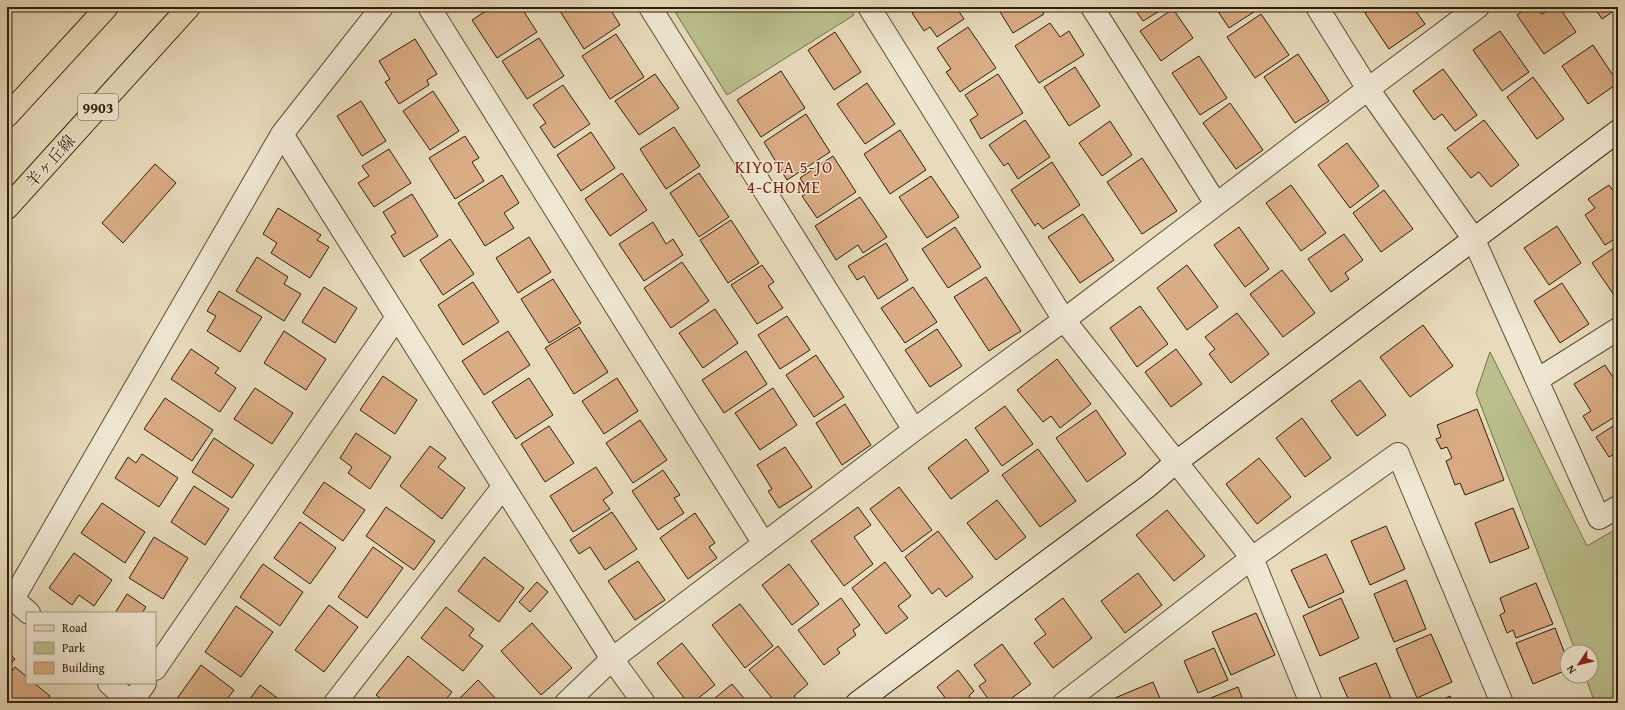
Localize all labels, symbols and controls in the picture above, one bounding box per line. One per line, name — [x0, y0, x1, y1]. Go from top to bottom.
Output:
road number: 9903 — [78, 94, 118, 120]
street label: 羊ヶ丘線 — [20, 129, 80, 193]
district label: KIYOTA 5-JO 4-CHOME — [735, 154, 833, 199]
legend — [26, 612, 156, 684]
text: Road — [62, 619, 88, 636]
text: Park — [62, 639, 86, 656]
north arrow — [1559, 644, 1599, 684]
text: Building — [62, 659, 105, 676]
text: N — [1562, 662, 1579, 677]

